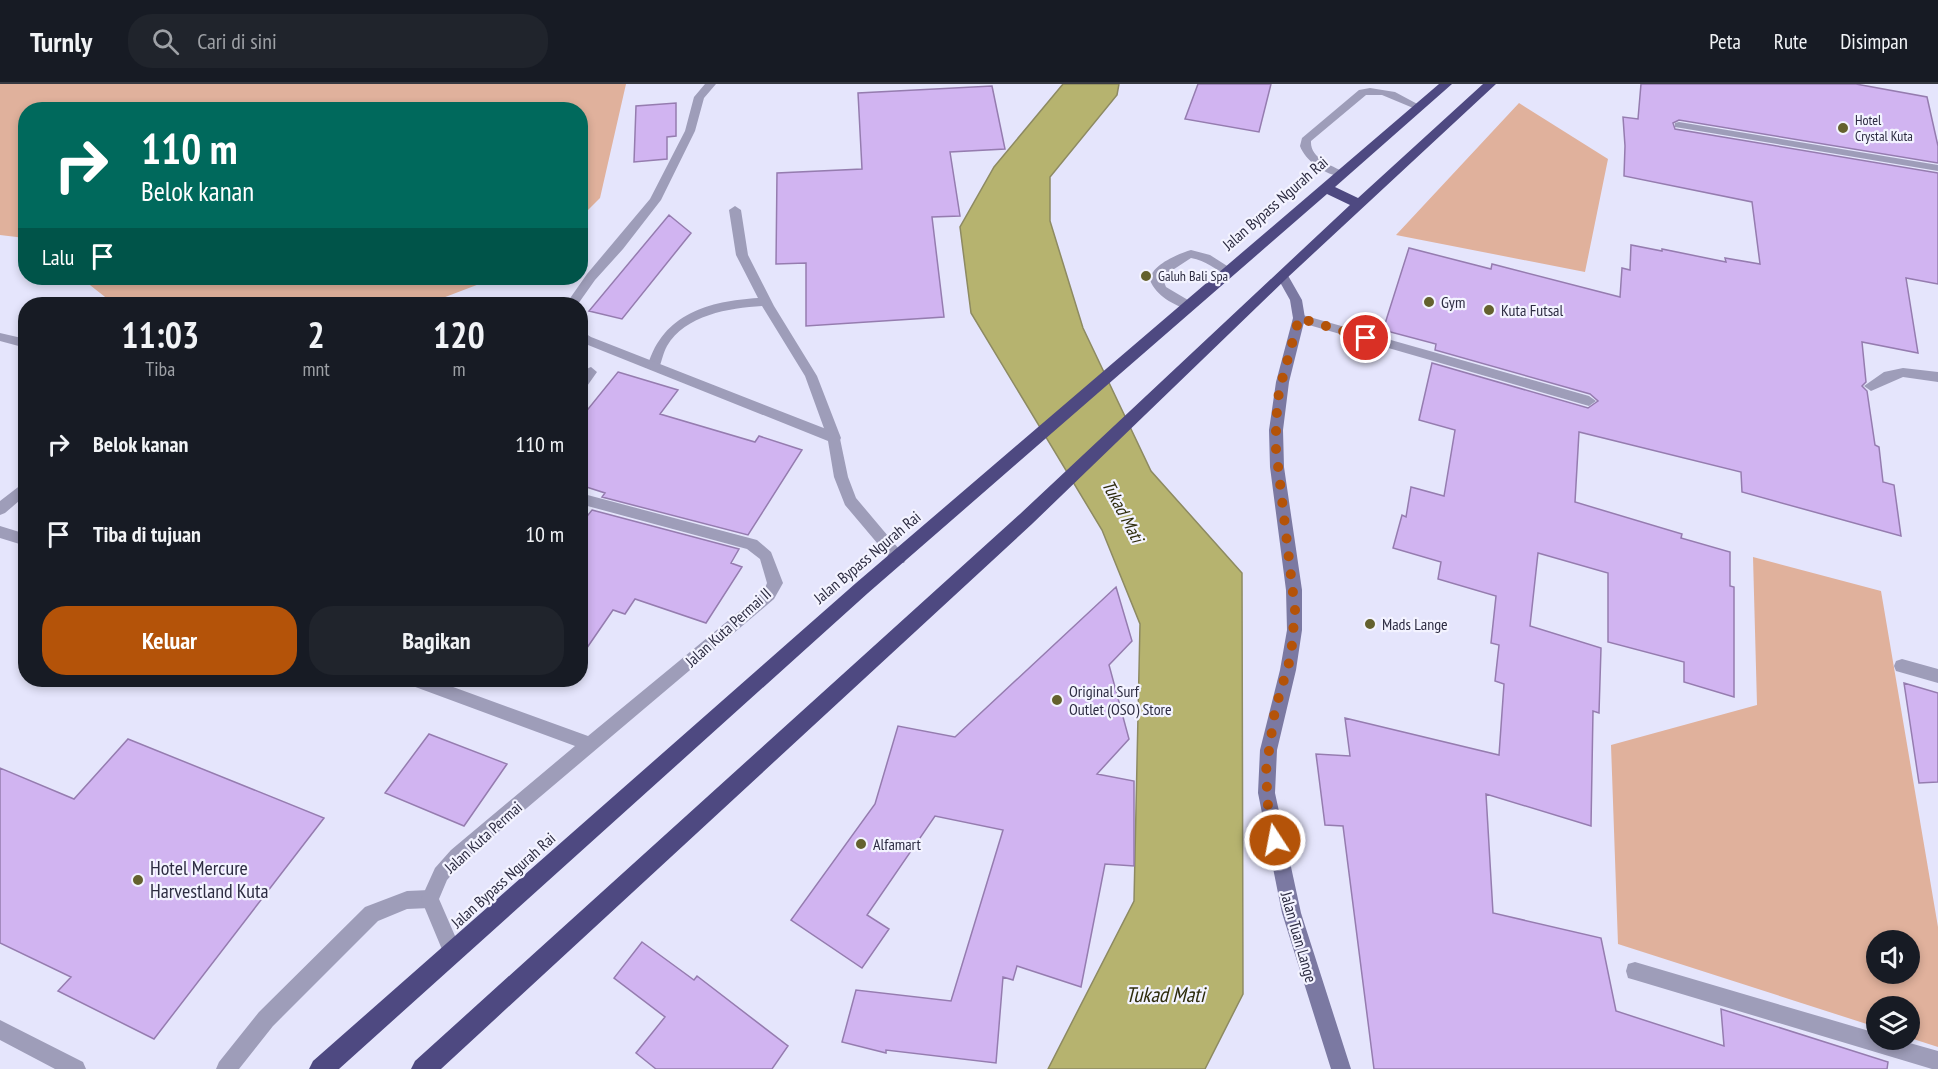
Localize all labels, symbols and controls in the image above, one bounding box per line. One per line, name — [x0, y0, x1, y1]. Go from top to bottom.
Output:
search box — [128, 14, 548, 68]
text: Turnly — [30, 23, 92, 60]
icon: search — [149, 25, 182, 58]
text: Cari di sini — [197, 27, 277, 55]
text: Peta — [1709, 28, 1741, 55]
text: Rute — [1774, 28, 1807, 55]
text: Disimpan — [1840, 28, 1908, 55]
place label: Hotel Crystal Kuta — [1855, 111, 1913, 145]
text: 110 m — [141, 121, 238, 176]
marker: Hotel Crystal Kuta — [1836, 121, 1850, 135]
icon: right — [42, 126, 120, 204]
street label: Jalan Bypass Ngurah Rai — [1217, 152, 1332, 255]
text: Belok kanan — [141, 174, 254, 208]
icon: arrive — [86, 240, 119, 273]
text: Lalu — [42, 243, 74, 271]
place label: Galuh Bali Spa — [1158, 267, 1228, 285]
marker: Galuh Bali Spa — [1139, 269, 1153, 283]
place label: Gym — [1441, 292, 1465, 312]
marker: Gym — [1422, 295, 1436, 309]
place label: Kuta Futsal — [1501, 300, 1563, 320]
marker: Kuta Futsal — [1482, 303, 1496, 317]
text: 11:03 — [121, 311, 199, 358]
text: 2 — [308, 311, 325, 358]
text: 120 — [433, 311, 485, 358]
pin — [1340, 312, 1391, 363]
icon: arrive — [1349, 321, 1382, 354]
text: Tiba — [145, 356, 175, 382]
text: mnt — [302, 356, 330, 382]
text: m — [452, 356, 465, 382]
icon: right — [42, 428, 75, 461]
text: Belok kanan — [93, 430, 188, 458]
text: 110 m — [515, 430, 564, 458]
water label: Tukad Mati — [1097, 476, 1150, 548]
street label: Jalan Bypass Ngurah Rai — [809, 507, 924, 608]
icon: arrive — [42, 518, 75, 551]
text: Tiba di tujuan — [93, 520, 201, 548]
text: 10 m — [525, 520, 564, 548]
street label: Jalan Kuta Permai II — [680, 583, 775, 671]
button: Keluar — [42, 606, 297, 675]
button: Bagikan — [309, 606, 564, 675]
place label: Mads Lange — [1382, 614, 1448, 634]
marker: Mads Lange — [1363, 617, 1377, 631]
place label: Original Surf Outlet (OSO) Store — [1069, 681, 1172, 719]
marker: Original Surf Outlet (OSO) Store — [1050, 693, 1064, 707]
street label: Jalan Kuta Permai — [439, 797, 526, 878]
position arrow — [1243, 808, 1307, 872]
street label: Jalan Bypass Ngurah Rai — [446, 828, 559, 933]
place label: Alfamart — [873, 834, 921, 854]
marker: Alfamart — [854, 837, 868, 851]
place label: Hotel Mercure Harvestland Kuta — [150, 855, 268, 904]
marker: Hotel Mercure Harvestland Kuta — [131, 873, 145, 887]
street label: Jalan Tuan Lange — [1276, 888, 1321, 985]
map controls — [1866, 930, 1920, 1050]
button: sound — [1866, 930, 1920, 984]
water label: Tukad Mati — [1126, 981, 1207, 1008]
button: layers — [1866, 996, 1920, 1050]

